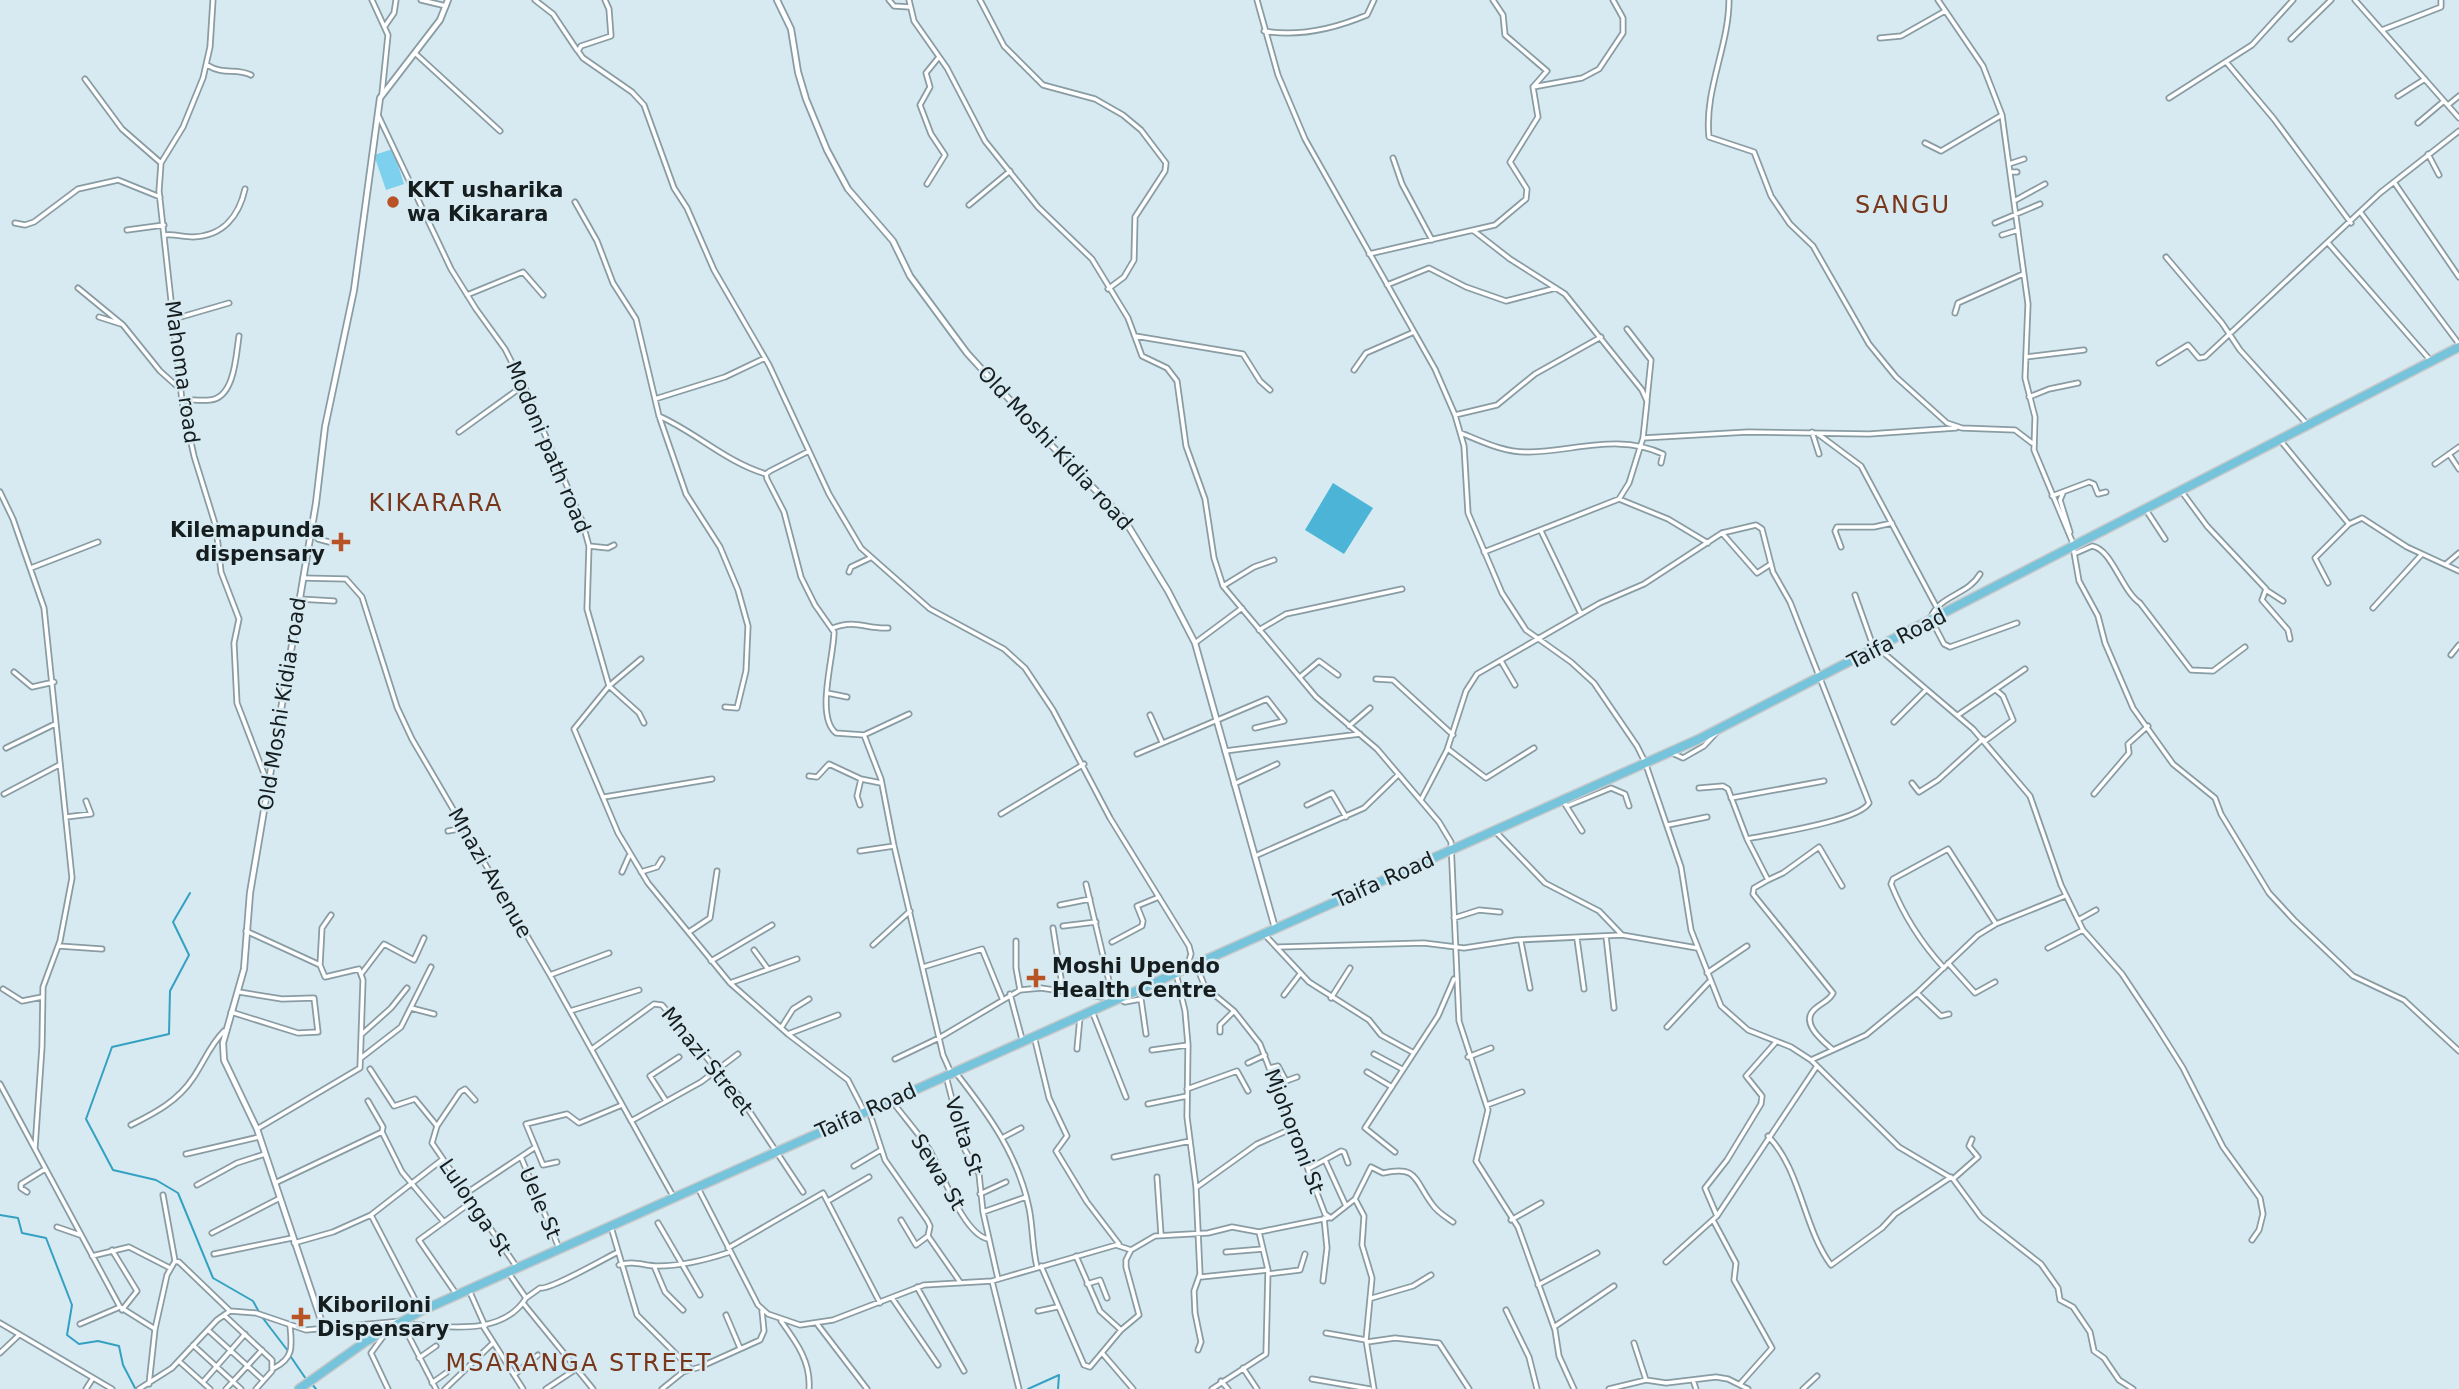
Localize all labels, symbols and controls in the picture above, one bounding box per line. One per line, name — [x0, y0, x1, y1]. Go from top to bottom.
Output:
place label: KKT usharika wa Kikarara — [407, 178, 563, 226]
district label: SANGU — [1855, 191, 1951, 219]
marker: KKT usharika wa Kikarara — [385, 194, 401, 210]
street label: Mahoma road — [160, 299, 204, 445]
street label: Modoni path road — [501, 357, 595, 537]
street label: Old Moshi Kidia road — [973, 361, 1137, 535]
district label: KIKARARA — [369, 489, 503, 517]
place label: Kilemapunda dispensary — [170, 518, 325, 566]
marker: Kilemapunda dispensary — [331, 532, 351, 552]
street label: Old Moshi Kidia road — [253, 596, 311, 812]
street label: Taifa Road — [1843, 604, 1950, 675]
street label: Mnazi Avenue — [443, 804, 537, 942]
street label: Taifa Road — [1329, 847, 1438, 913]
place label: Moshi Upendo Health Centre — [1052, 954, 1220, 1002]
marker: Moshi Upendo Health Centre — [1026, 968, 1046, 988]
street label: Mnazi Street — [656, 1002, 758, 1120]
street label: Mjohoroni St — [1259, 1065, 1329, 1197]
street label: Taifa Road — [811, 1078, 920, 1144]
street label: Volta St — [940, 1094, 988, 1178]
street label: Sewa St — [906, 1130, 970, 1214]
street label: Lulonga St — [434, 1154, 516, 1260]
street label: Uele St — [514, 1164, 566, 1242]
place label: Kiboriloni Dispensary — [317, 1293, 449, 1341]
marker: Kiboriloni Dispensary — [291, 1307, 311, 1327]
district label: MSARANGA STREET — [445, 1349, 713, 1377]

